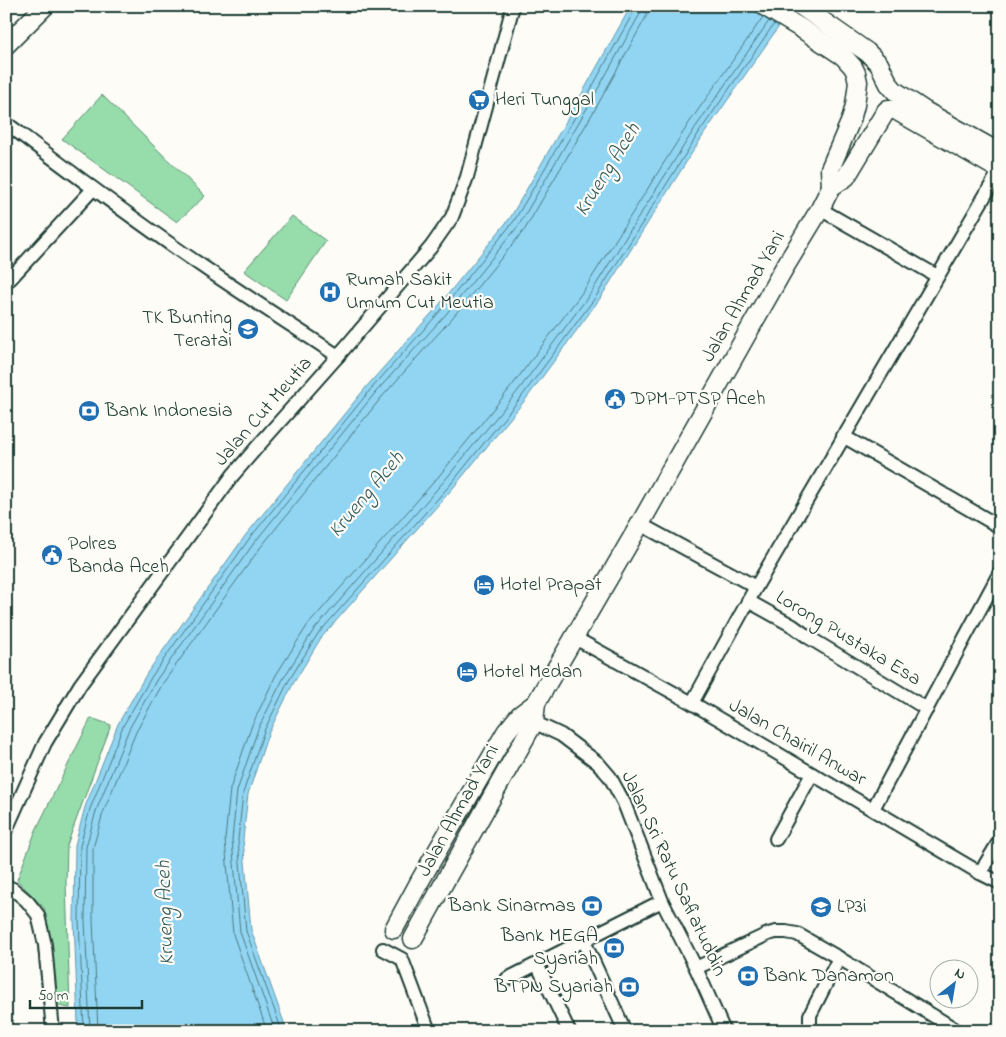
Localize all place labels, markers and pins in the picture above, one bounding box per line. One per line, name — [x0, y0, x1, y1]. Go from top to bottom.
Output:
place label: Heri Tunggal — [495, 86, 594, 116]
supermarket icon: Heri Tunggal — [467, 88, 491, 112]
place label: Rumah Sakit Umum Cut Meutia — [346, 266, 494, 318]
hospital icon: Rumah Sakit Umum Cut Meutia — [318, 280, 342, 304]
place label: TK Bunting Teratai — [142, 304, 232, 356]
school or university icon: TK Bunting Teratai — [236, 317, 260, 341]
place label: DPM-PTSP Aceh — [630, 385, 765, 414]
public building icon: DPM-PTSP Aceh — [603, 387, 627, 411]
place label: Bank Indonesia — [104, 397, 232, 426]
bank icon: Bank Indonesia — [77, 399, 101, 423]
place label: Polres Banda Aceh — [67, 530, 169, 582]
public building icon: Polres Banda Aceh — [40, 543, 64, 567]
place label: Hotel Prapat — [500, 571, 602, 600]
hotel icon: Hotel Prapat — [472, 573, 496, 597]
place label: Hotel Medan — [483, 658, 582, 687]
hotel icon: Hotel Medan — [455, 660, 479, 684]
place label: Bank Sinarmas — [447, 892, 576, 921]
place label: LP3i — [837, 893, 867, 922]
bank icon: Bank Sinarmas — [580, 894, 604, 918]
school or university icon: LP3i — [809, 895, 833, 919]
place label: Bank MEGA Syariah — [500, 922, 598, 974]
bank icon: Bank MEGA Syariah — [602, 936, 626, 960]
place label: Bank Danamon — [763, 962, 894, 991]
bank icon: Bank Danamon — [736, 964, 760, 988]
place label: BTPN Syariah — [493, 973, 613, 1002]
bank icon: BTPN Syariah — [617, 975, 641, 999]

